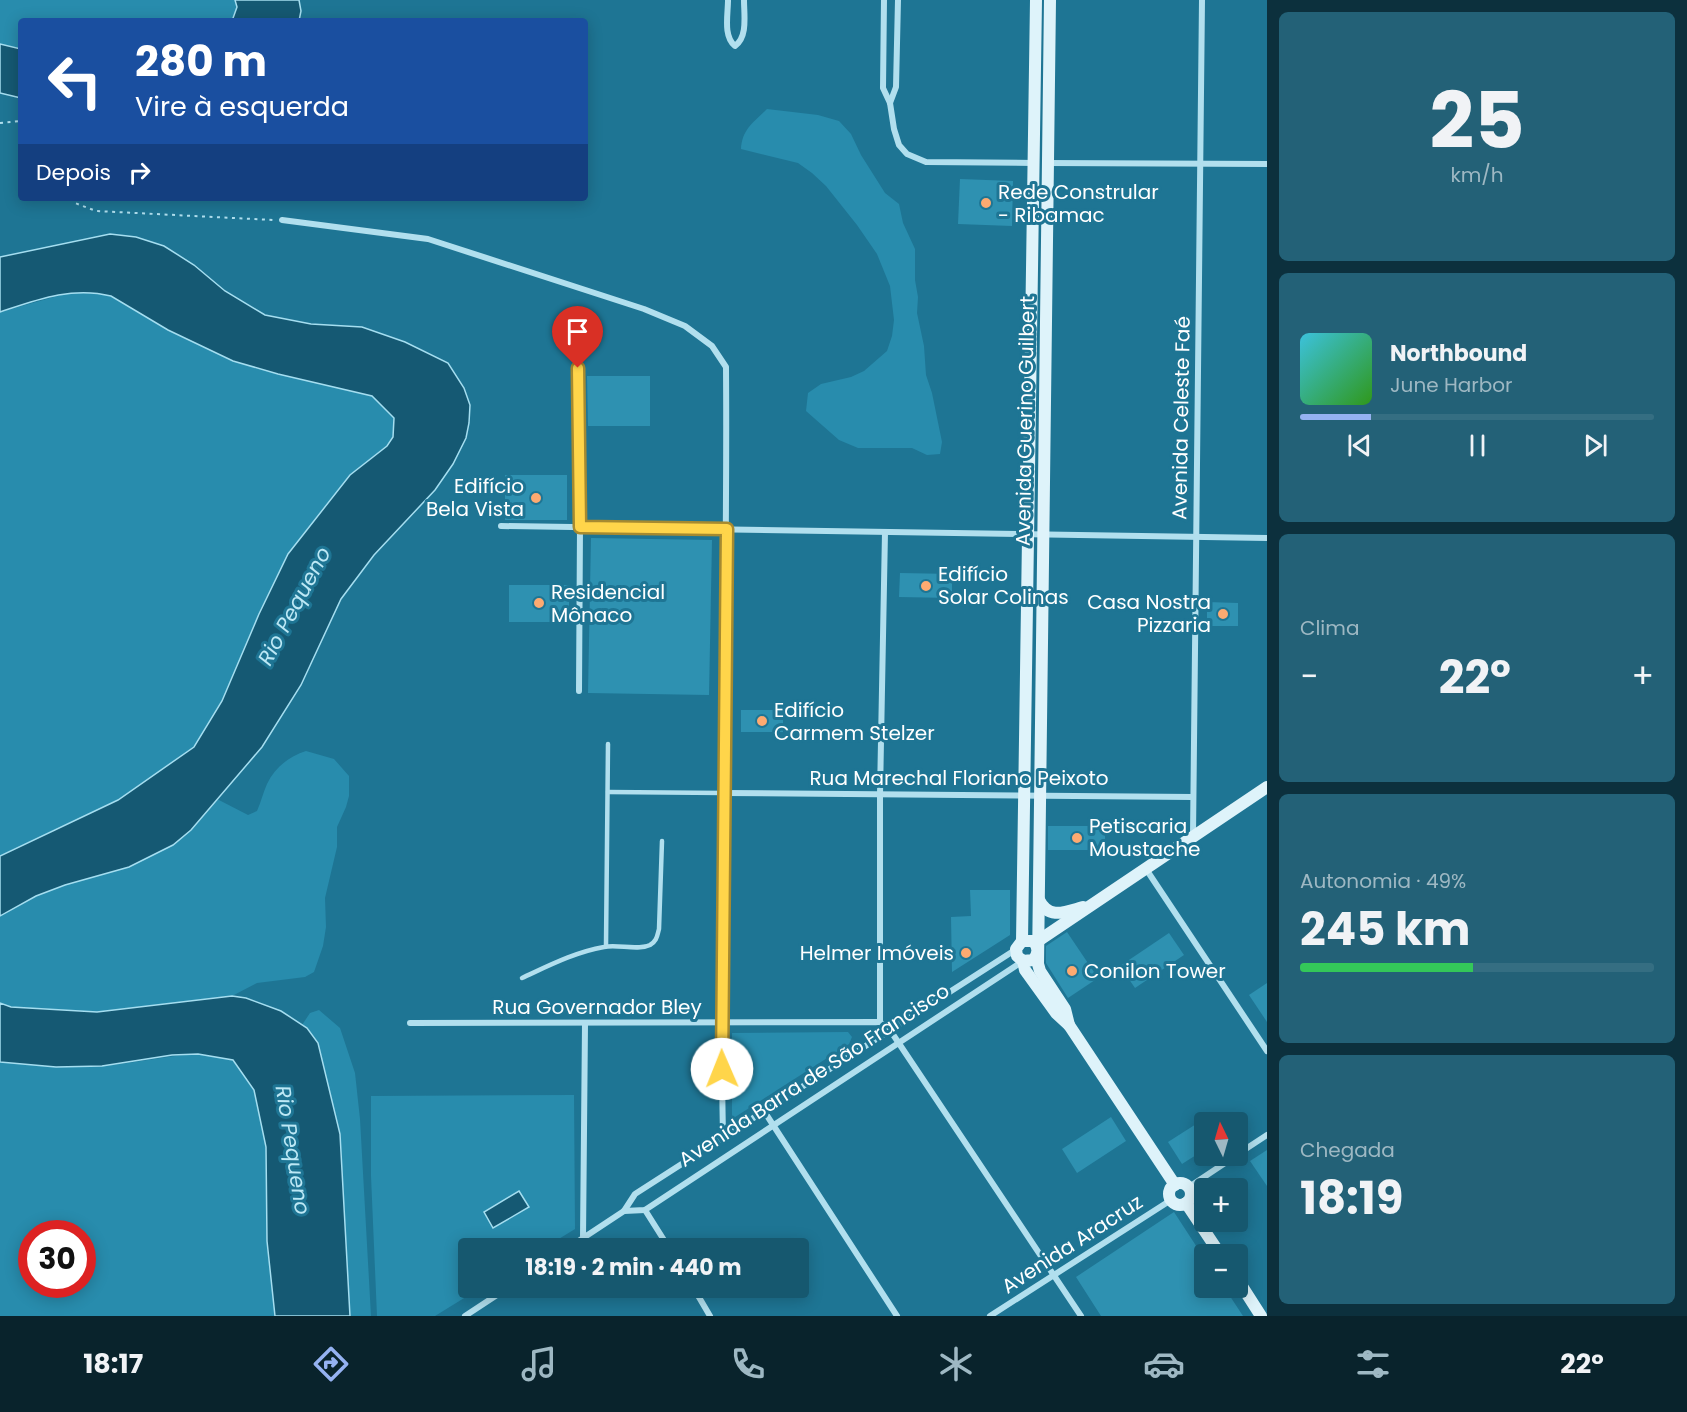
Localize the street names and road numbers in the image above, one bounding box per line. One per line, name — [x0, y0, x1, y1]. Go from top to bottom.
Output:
street label: Avenida Guerino Guilbert — [1009, 296, 1041, 546]
street label: Avenida Celeste Faé — [1165, 316, 1197, 520]
street label: Rua Marechal Floriano Peixoto — [809, 764, 1109, 792]
street label: Avenida Barra de São Francisco — [673, 977, 955, 1173]
street label: Rua Governador Bley — [492, 993, 702, 1021]
street label: Avenida Aracruz — [996, 1188, 1148, 1300]

